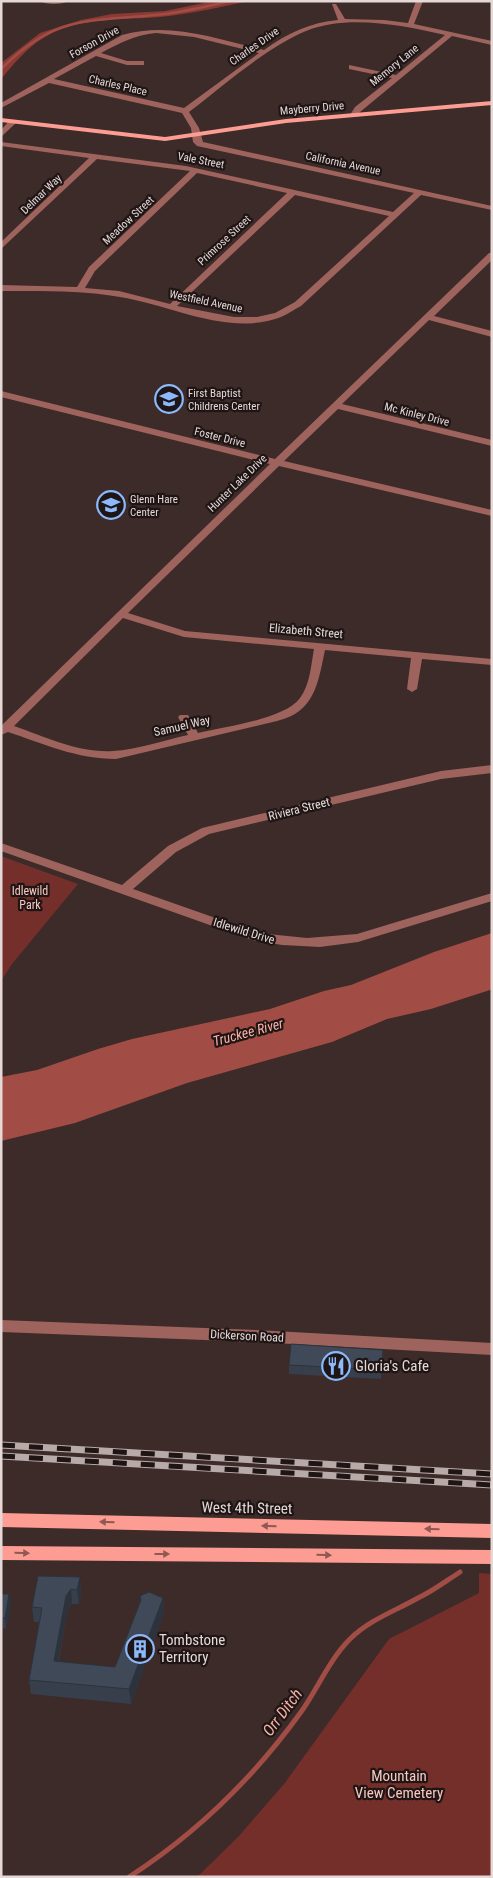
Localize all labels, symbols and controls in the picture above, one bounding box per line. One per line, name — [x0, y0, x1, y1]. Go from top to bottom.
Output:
street label: Forson Drive — [67, 24, 121, 61]
street label: Charles Drive — [227, 25, 282, 68]
street label: Memory Lane — [367, 42, 421, 89]
street label: Charles Place — [87, 72, 148, 99]
street label: Mayberry Drive — [279, 99, 345, 118]
street label: California Avenue — [304, 149, 382, 178]
street label: Vale Street — [177, 150, 225, 171]
street label: Delmar Way — [18, 172, 65, 217]
street label: Meadow Street — [100, 193, 157, 247]
street label: Primrose Street — [195, 213, 253, 268]
street label: Westfield Avenue — [168, 287, 244, 316]
school or university icon: First Baptist Childrens Center — [154, 384, 184, 414]
place label: First Baptist Childrens Center — [188, 387, 260, 413]
street label: Mc Kinley Drive — [383, 400, 451, 429]
street label: Foster Drive — [193, 425, 247, 450]
street label: Hunter Lake Drive — [205, 452, 269, 515]
school or university icon: Glenn Hare Center — [96, 490, 126, 520]
place label: Glenn Hare Center — [130, 493, 178, 519]
street label: Elizabeth Street — [268, 621, 344, 641]
street label: Samuel Way — [152, 713, 212, 739]
street label: Riviera Street — [267, 795, 332, 823]
park label: Idlewild Park — [12, 884, 48, 912]
street label: Idlewild Drive — [212, 915, 277, 947]
water label: Truckee River — [211, 1015, 286, 1049]
street label: Dickerson Road — [210, 1327, 284, 1345]
restaurant icon: Gloria's Cafe — [321, 1351, 351, 1381]
place label: Gloria's Cafe — [355, 1357, 429, 1375]
street label: West 4th Street — [202, 1498, 292, 1518]
one-way arrow — [99, 1518, 115, 1526]
one-way arrow — [261, 1522, 277, 1530]
one-way arrow — [424, 1525, 440, 1533]
one-way arrow — [14, 1549, 30, 1557]
one-way arrow — [154, 1550, 170, 1558]
one-way arrow — [317, 1551, 333, 1559]
place label: Tombstone Territory — [159, 1631, 225, 1666]
building icon: Tombstone Territory — [125, 1634, 155, 1664]
water label: Orr Ditch — [259, 1685, 306, 1740]
park label: Mountain View Cemetery — [355, 1767, 443, 1802]

